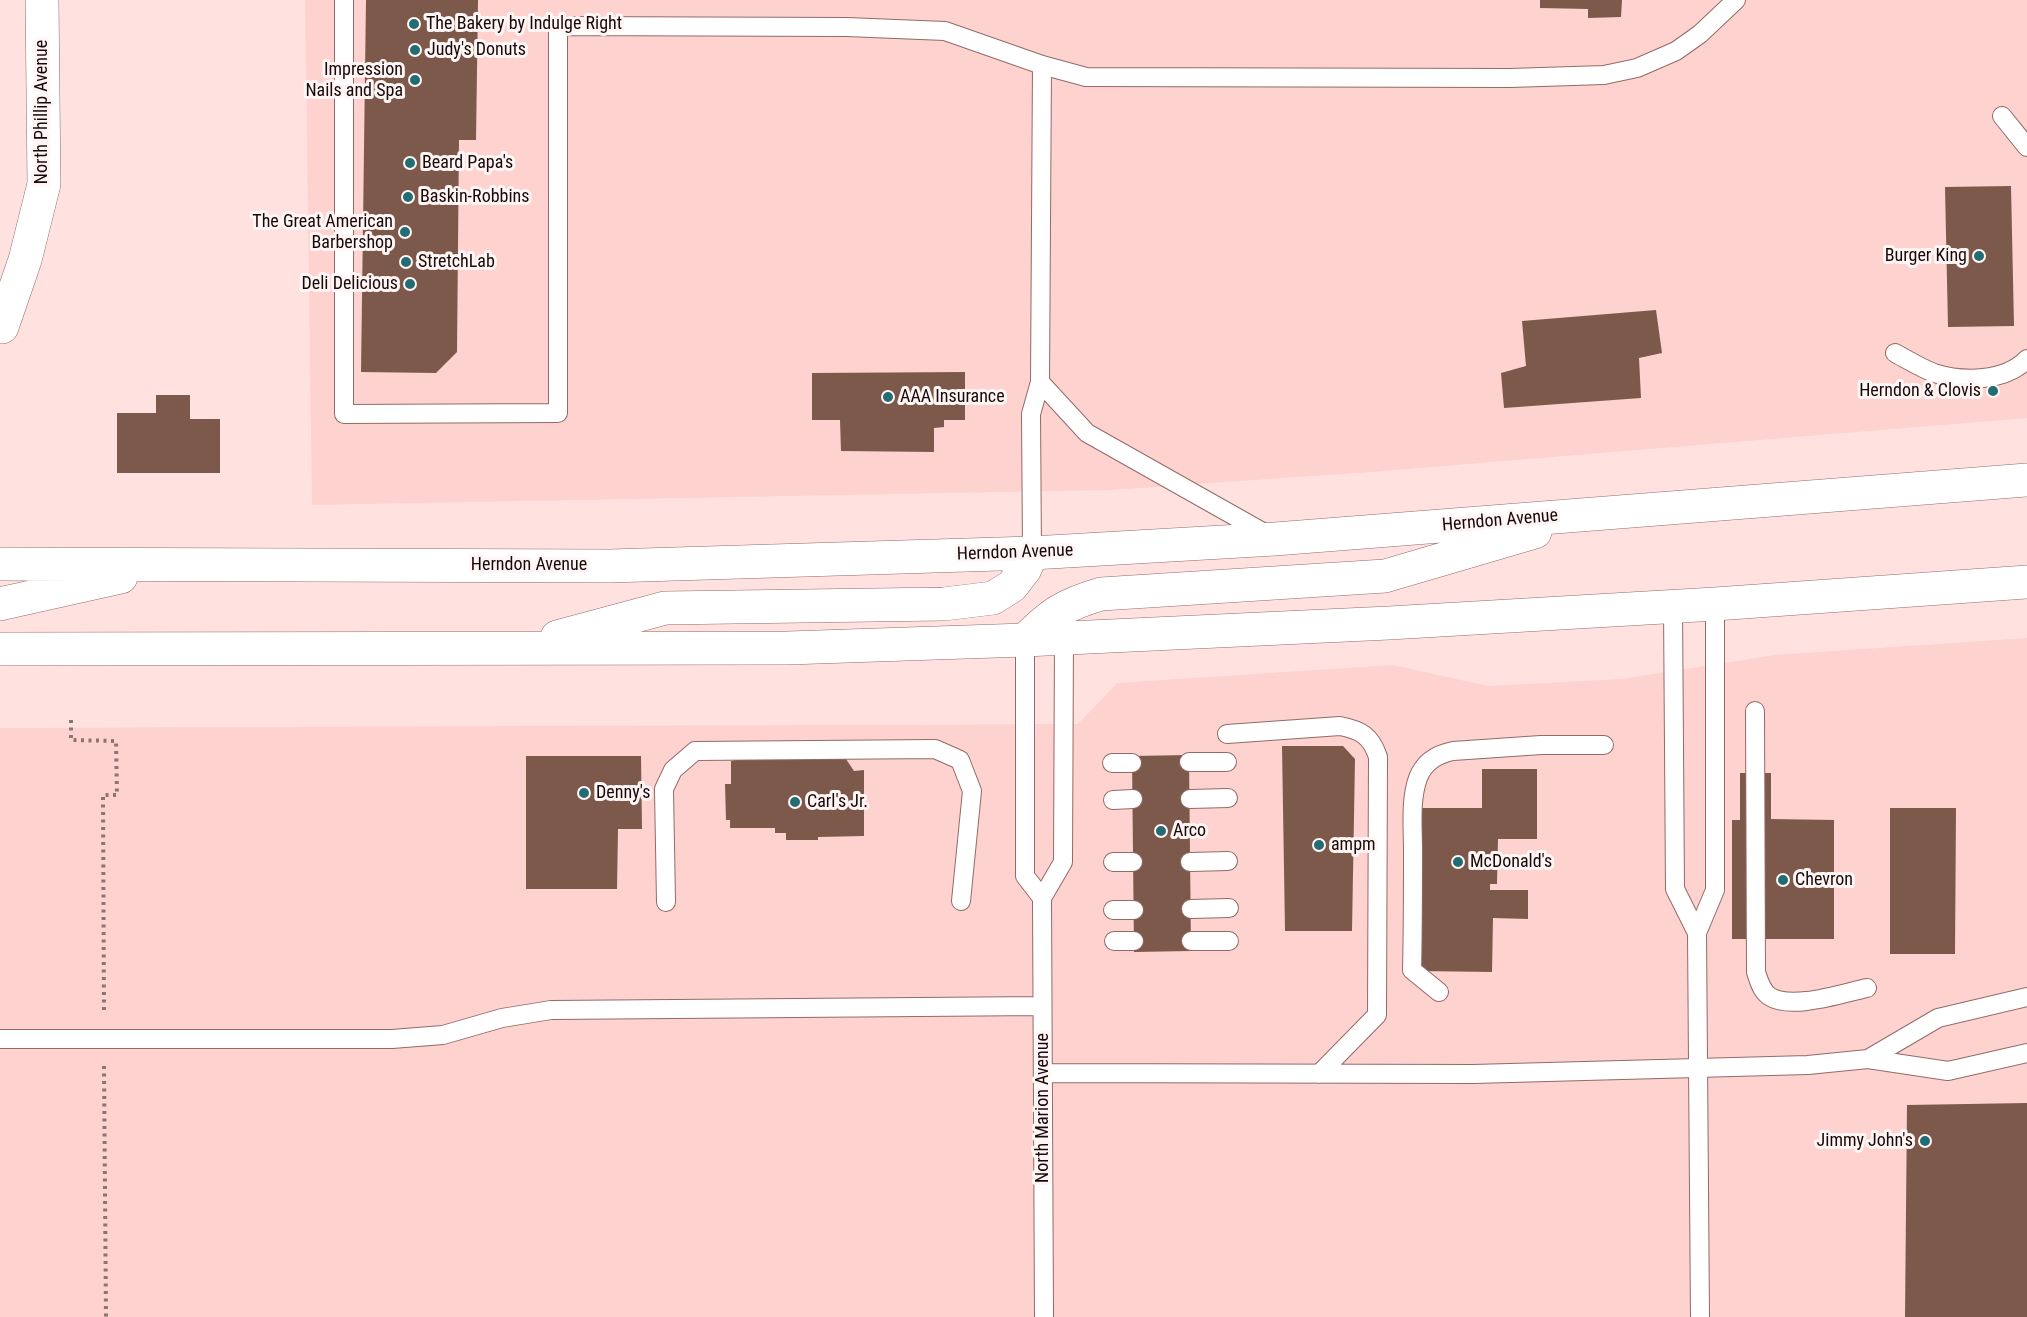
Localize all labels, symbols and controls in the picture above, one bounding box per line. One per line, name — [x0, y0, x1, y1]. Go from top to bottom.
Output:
place label: The Bakery by Indulge Right — [426, 13, 622, 35]
marker: The Bakery by Indulge Right — [407, 17, 421, 31]
place label: Judy's Donuts — [427, 39, 526, 61]
street label: North Phillip Avenue — [31, 40, 53, 184]
marker: Judy's Donuts — [408, 43, 422, 57]
place label: Impression Nails and Spa — [305, 59, 403, 101]
marker: Impression Nails and Spa — [408, 73, 422, 87]
place label: Beard Papa's — [422, 152, 513, 174]
marker: Beard Papa's — [403, 156, 417, 170]
place label: Baskin-Robbins — [420, 186, 529, 208]
marker: Baskin-Robbins — [401, 190, 415, 204]
place label: The Great American Barbershop — [252, 211, 393, 254]
marker: The Great American Barbershop — [398, 225, 412, 239]
place label: Burger King — [1885, 245, 1967, 267]
marker: Burger King — [1972, 249, 1986, 263]
place label: StretchLab — [418, 251, 495, 273]
marker: StretchLab — [399, 255, 413, 269]
place label: Deli Delicious — [302, 273, 398, 295]
marker: Deli Delicious — [403, 277, 417, 291]
place label: Herndon & Clovis — [1859, 380, 1981, 402]
marker: Herndon & Clovis — [1986, 384, 2000, 398]
place label: AAA Insurance — [900, 386, 1005, 408]
marker: AAA Insurance — [881, 390, 895, 404]
street label: Herndon Avenue — [1441, 505, 1559, 537]
street label: Herndon Avenue — [956, 540, 1074, 566]
street label: Herndon Avenue — [471, 554, 587, 576]
place label: Denny's — [596, 782, 650, 804]
marker: Denny's — [577, 786, 591, 800]
place label: Carl's Jr. — [807, 791, 868, 813]
marker: Carl's Jr. — [788, 795, 802, 809]
place label: Arco — [1173, 820, 1206, 842]
marker: Arco — [1154, 824, 1168, 838]
place label: ampm — [1331, 834, 1376, 856]
marker: ampm — [1312, 838, 1326, 852]
place label: McDonald's — [1470, 851, 1552, 873]
marker: McDonald's — [1451, 855, 1465, 869]
place label: Chevron — [1795, 869, 1853, 891]
marker: Chevron — [1776, 873, 1790, 887]
street label: North Marion Avenue — [1032, 1033, 1054, 1183]
place label: Jimmy John's — [1817, 1130, 1913, 1152]
marker: Jimmy John's — [1918, 1134, 1932, 1148]

